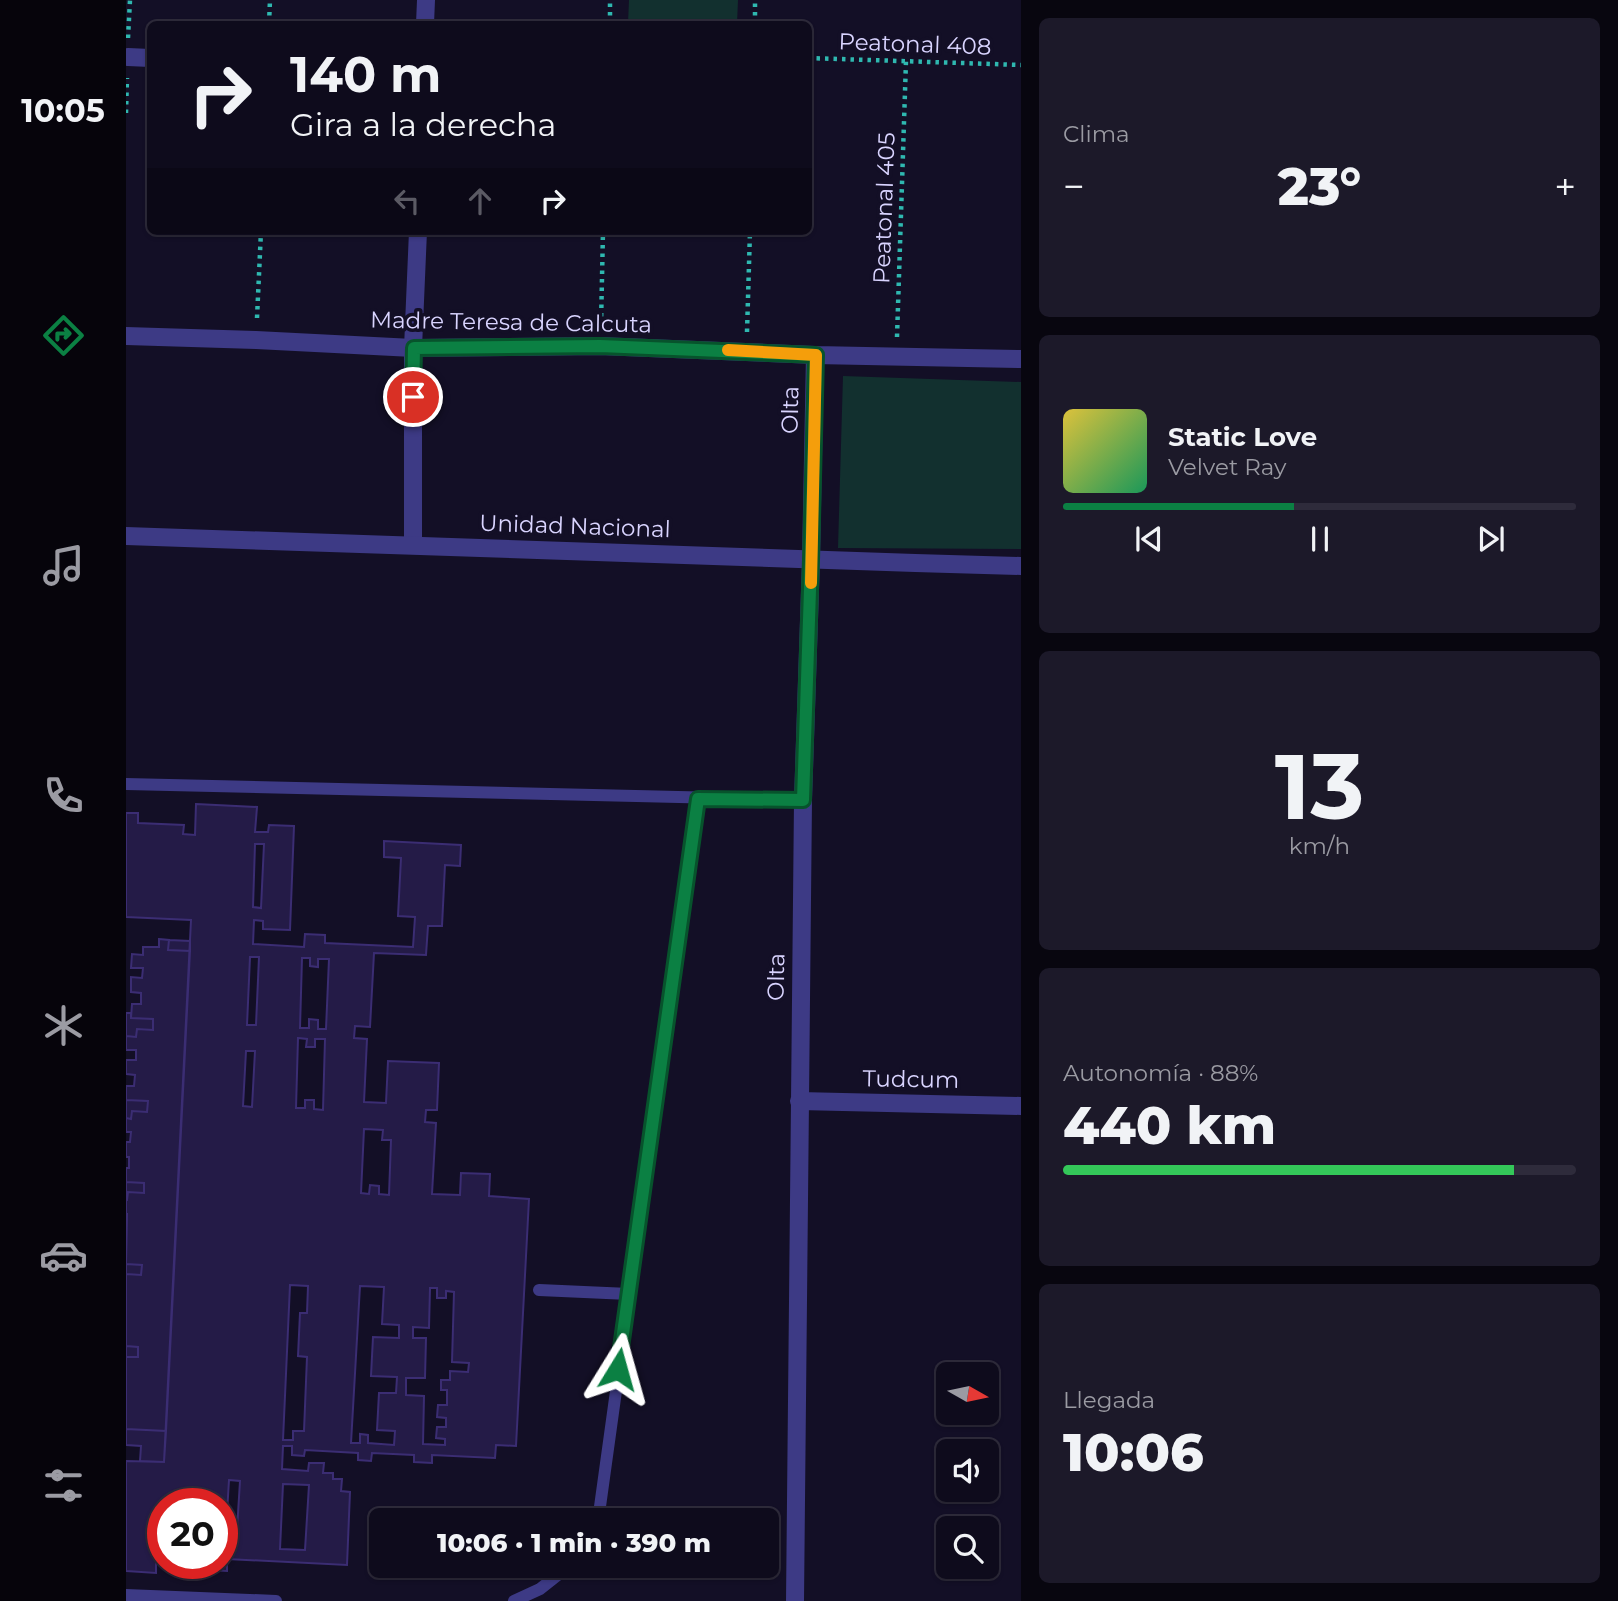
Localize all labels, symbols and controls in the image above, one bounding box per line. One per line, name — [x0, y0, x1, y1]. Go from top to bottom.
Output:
street label: Peatonal 408 — [838, 27, 992, 61]
text: 140 m — [290, 45, 442, 104]
icon: right — [175, 49, 266, 140]
text: 10:05 — [21, 91, 105, 130]
text: Gira a la derecha — [290, 105, 556, 144]
text: Clima — [1063, 120, 1130, 148]
street label: Peatonal 405 — [867, 132, 901, 284]
text: 23° — [1278, 155, 1361, 218]
text: − — [1063, 163, 1085, 210]
text: + — [1554, 163, 1576, 210]
icon: left — [388, 182, 426, 220]
icon: ahead — [461, 182, 499, 220]
icon: right — [534, 182, 572, 220]
street label: Madre Teresa de Calcuta — [370, 306, 652, 338]
icon: directions — [39, 311, 88, 360]
pin — [383, 367, 443, 427]
icon: arrive — [394, 378, 432, 416]
street label: Olta — [776, 386, 804, 434]
text: Static Love — [1168, 421, 1317, 453]
text: Velvet Ray — [1168, 453, 1286, 481]
street label: Unidad Nacional — [479, 509, 671, 543]
icon: previous — [1130, 520, 1168, 558]
icon: pause — [1301, 520, 1339, 558]
icon: next — [1472, 520, 1510, 558]
icon: music — [39, 541, 88, 590]
text: 13 — [1275, 731, 1364, 842]
icon: phone — [39, 771, 88, 820]
text: km/h — [1289, 832, 1350, 860]
street label: Olta — [762, 953, 790, 1001]
icon: climate — [39, 1001, 88, 1050]
text: Autonomía · 88% — [1063, 1059, 1258, 1087]
street label: Tudcum — [862, 1064, 960, 1094]
text: 440 km — [1063, 1094, 1276, 1157]
icon: car — [39, 1231, 88, 1280]
position arrow — [581, 1332, 655, 1406]
north arrow — [936, 1362, 999, 1424]
map controls — [936, 1362, 999, 1579]
text: Llegada — [1063, 1386, 1155, 1414]
text: 10:06 — [1063, 1421, 1204, 1484]
button: sound — [936, 1439, 999, 1502]
icon: filters — [39, 1461, 88, 1510]
speed limit sign: 20 — [147, 1488, 238, 1579]
button: search — [936, 1516, 999, 1579]
text: 10:06 · 1 min · 390 m — [437, 1527, 711, 1559]

